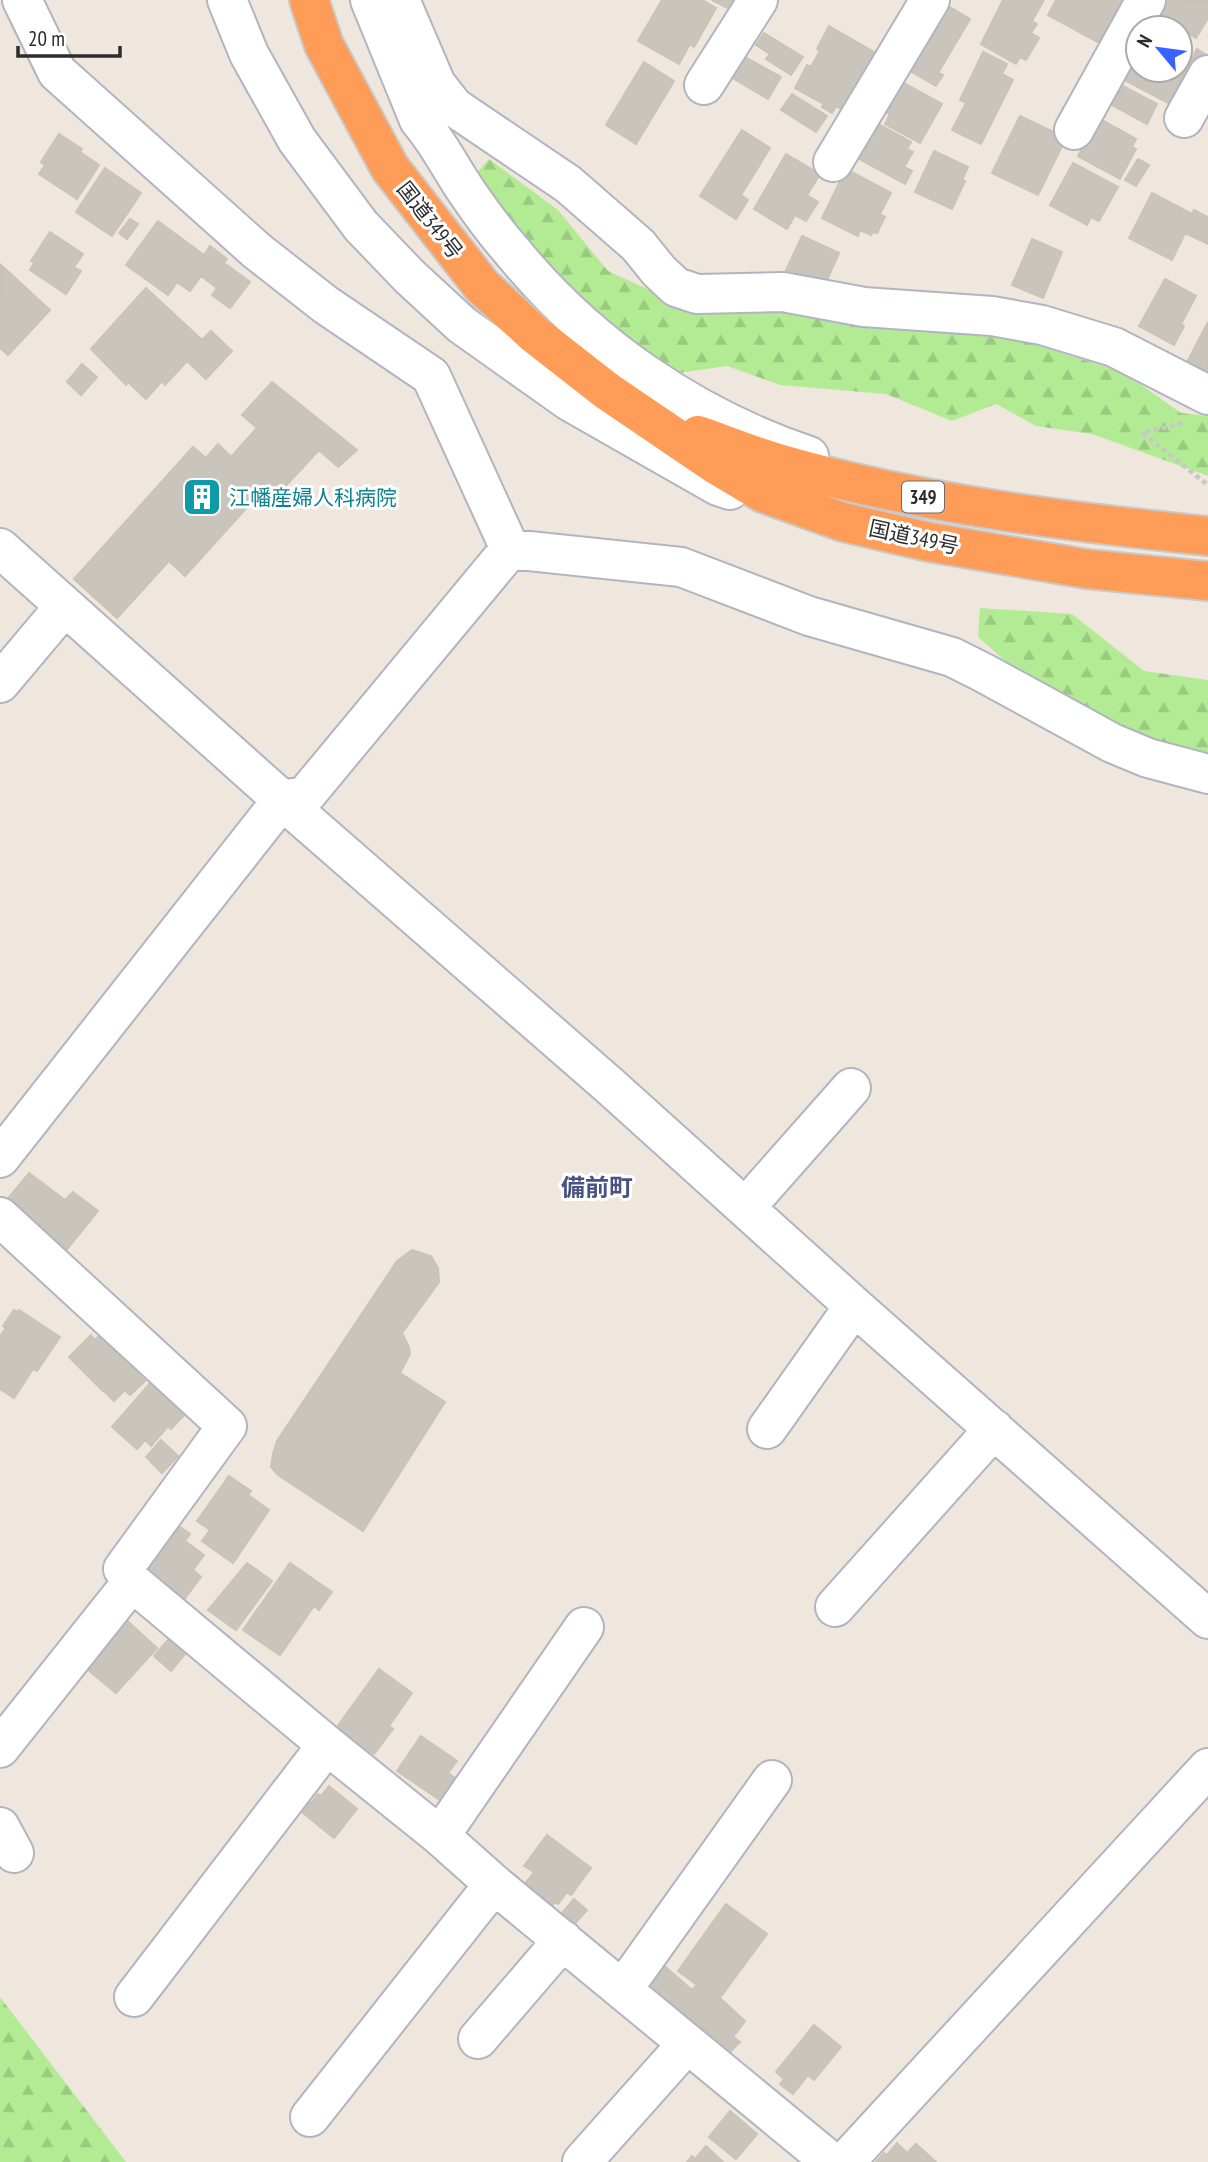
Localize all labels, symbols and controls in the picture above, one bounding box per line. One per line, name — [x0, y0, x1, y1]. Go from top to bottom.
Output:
scale bar — [18, 14, 119, 58]
north arrow — [1124, 14, 1194, 84]
text: 20 m — [28, 25, 65, 52]
text: N — [1131, 30, 1157, 51]
street label: 国道349号 — [391, 176, 469, 264]
building icon: 江幡産婦人科病院 — [181, 476, 223, 518]
road number: 349 — [902, 482, 944, 512]
place label: 江幡産婦人科病院 — [229, 484, 397, 511]
street label: 国道349号 — [867, 514, 961, 560]
district label: 備前町 — [561, 1172, 633, 1203]

